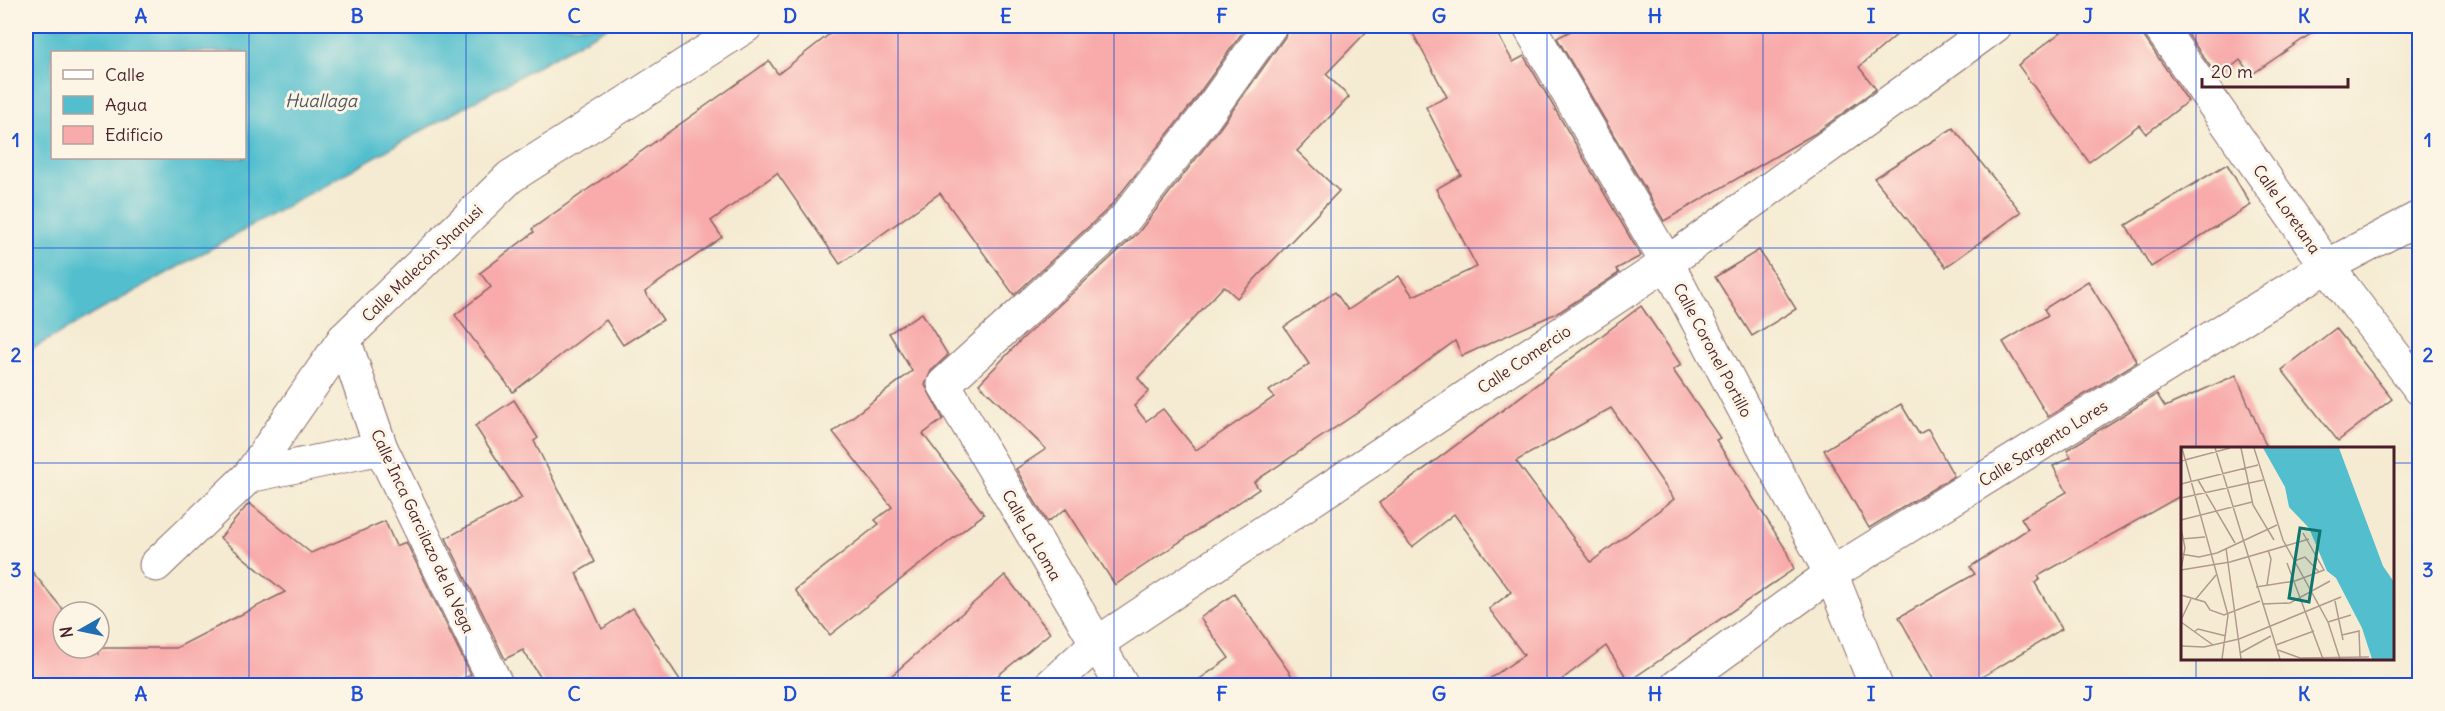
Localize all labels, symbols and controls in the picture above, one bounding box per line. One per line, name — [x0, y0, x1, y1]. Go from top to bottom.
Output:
text: A — [135, 3, 148, 28]
text: B — [350, 3, 364, 28]
text: C — [567, 3, 581, 28]
text: D — [783, 3, 797, 28]
text: E — [1000, 3, 1012, 28]
text: F — [1216, 3, 1228, 28]
text: G — [1432, 3, 1446, 28]
text: H — [1648, 3, 1662, 28]
text: I — [1867, 3, 1876, 28]
text: J — [2083, 3, 2094, 28]
text: K — [2298, 3, 2311, 28]
legend — [51, 51, 246, 159]
scale bar — [2202, 51, 2348, 89]
text: 20 m — [2211, 60, 2253, 83]
text: Calle — [105, 63, 145, 86]
water label: Huallaga — [285, 89, 359, 112]
text: Agua — [105, 93, 147, 116]
text: Edificio — [105, 123, 163, 146]
text: 1 — [12, 127, 20, 152]
text: 1 — [2424, 127, 2432, 152]
street label: Calle Loretana — [2249, 161, 2325, 257]
street label: Calle Malecón Shanusi — [357, 200, 487, 326]
street label: Calle Coronel Portillo — [1669, 279, 1757, 421]
street label: Calle Comercio — [1474, 320, 1574, 398]
text: 2 — [11, 342, 22, 367]
text: 2 — [2423, 342, 2434, 367]
street label: Calle Sargento Lores — [1975, 395, 2111, 491]
street label: Calle Inca Garcilazo de la Vega — [367, 426, 479, 636]
inset map — [2181, 447, 2394, 660]
street label: Calle La Loma — [998, 486, 1066, 584]
text: 3 — [10, 557, 22, 582]
text: 3 — [2422, 557, 2434, 582]
north arrow — [51, 600, 111, 660]
text: N — [55, 625, 77, 639]
text: A — [135, 681, 148, 706]
text: B — [350, 681, 364, 706]
text: C — [567, 681, 581, 706]
text: D — [783, 681, 797, 706]
text: E — [1000, 681, 1012, 706]
text: F — [1216, 681, 1228, 706]
text: G — [1432, 681, 1446, 706]
text: H — [1648, 681, 1662, 706]
text: I — [1867, 681, 1876, 706]
text: J — [2083, 681, 2094, 706]
text: K — [2298, 681, 2311, 706]

